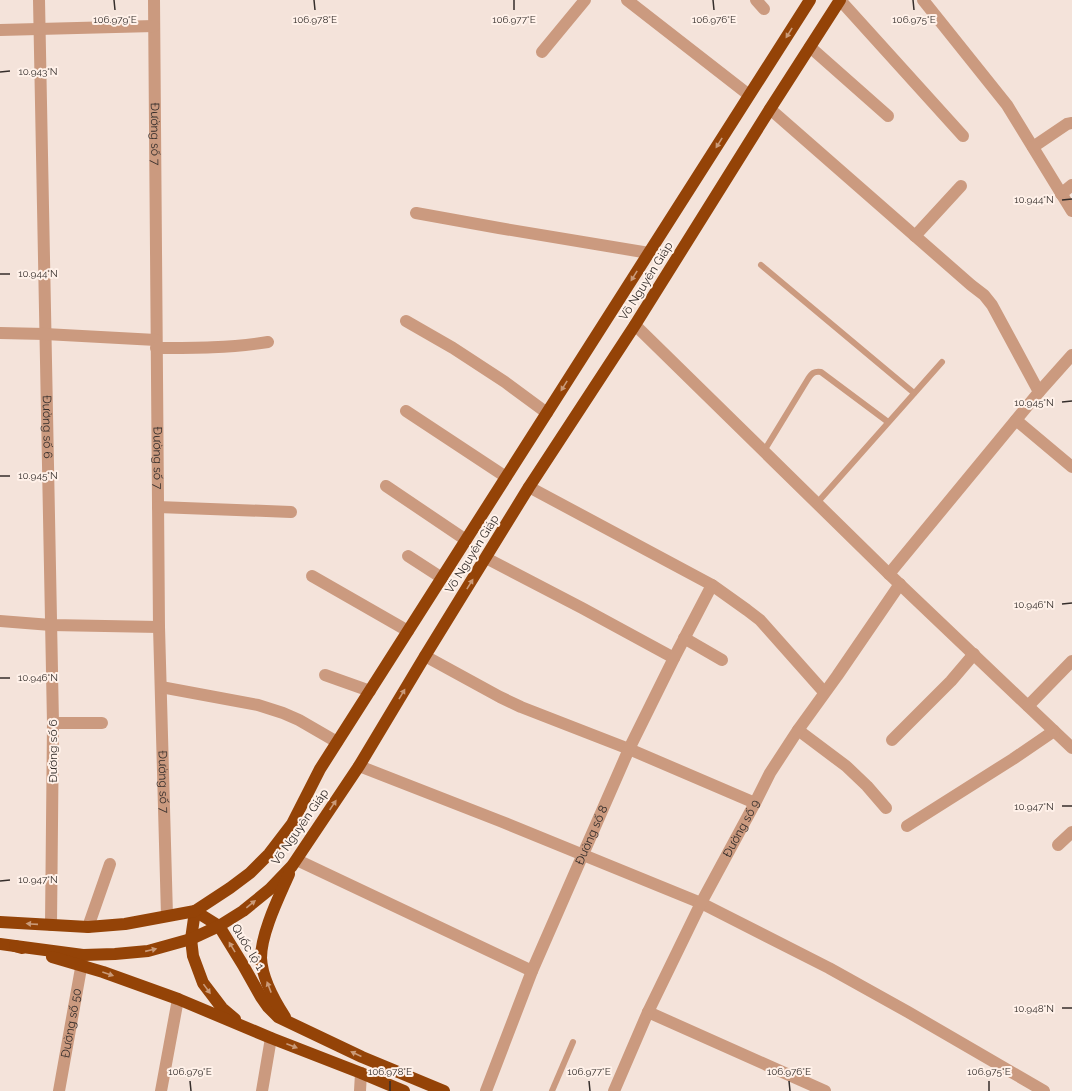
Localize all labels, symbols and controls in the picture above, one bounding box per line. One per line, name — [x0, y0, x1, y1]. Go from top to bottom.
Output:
text: 106.979°E — [93, 14, 137, 25]
text: 106.978°E — [293, 14, 337, 25]
text: 106.977°E — [492, 14, 536, 25]
text: 106.976°E — [692, 14, 736, 25]
text: 106.975°E — [892, 14, 936, 25]
one-way arrow — [785, 27, 792, 39]
text: 10.943°N — [18, 66, 58, 77]
street label: Đường số 7 — [148, 103, 162, 166]
one-way arrow — [715, 137, 722, 148]
text: 10.944°N — [1014, 194, 1054, 205]
street label: Võ Nguyên Giáp — [616, 239, 676, 323]
text: 10.944°N — [18, 268, 58, 279]
one-way arrow — [630, 271, 638, 281]
one-way arrow — [560, 380, 568, 391]
street label: Đường số 6 — [40, 395, 55, 459]
text: 10.945°N — [1014, 397, 1054, 408]
street label: Đường số 7 — [150, 427, 165, 490]
text: 10.945°N — [18, 470, 58, 481]
street label: Võ Nguyên Giáp — [442, 512, 502, 596]
one-way arrow — [466, 578, 473, 589]
text: 10.946°N — [1014, 599, 1054, 610]
text: 10.946°N — [18, 672, 58, 683]
one-way arrow — [398, 688, 405, 700]
street label: Đường số 6 — [46, 719, 60, 783]
street label: Đường số 7 — [155, 750, 171, 814]
street label: Võ Nguyên Giáp — [269, 786, 331, 868]
street label: Đường số 9 — [720, 797, 763, 860]
one-way arrow — [329, 800, 337, 810]
text: 10.947°N — [1014, 801, 1054, 812]
street label: Đường số 8 — [572, 803, 611, 867]
text: 10.947°N — [18, 874, 58, 885]
one-way arrow — [246, 900, 257, 909]
one-way arrow — [25, 921, 38, 927]
street label: Quốc lộ 1 — [229, 921, 267, 973]
one-way arrow — [228, 942, 236, 952]
one-way arrow — [145, 947, 157, 953]
one-way arrow — [103, 972, 115, 978]
one-way arrow — [265, 981, 271, 993]
one-way arrow — [203, 983, 211, 994]
street label: Đường số 50 — [58, 987, 84, 1059]
text: 10.948°N — [1014, 1003, 1054, 1014]
one-way arrow — [286, 1043, 298, 1049]
one-way arrow — [351, 1051, 362, 1057]
text: 106.979°E — [168, 1066, 212, 1077]
text: 106.978°E — [368, 1066, 412, 1077]
text: 106.977°E — [567, 1066, 611, 1077]
text: 106.976°E — [767, 1066, 811, 1077]
text: 106.975°E — [967, 1066, 1011, 1077]

